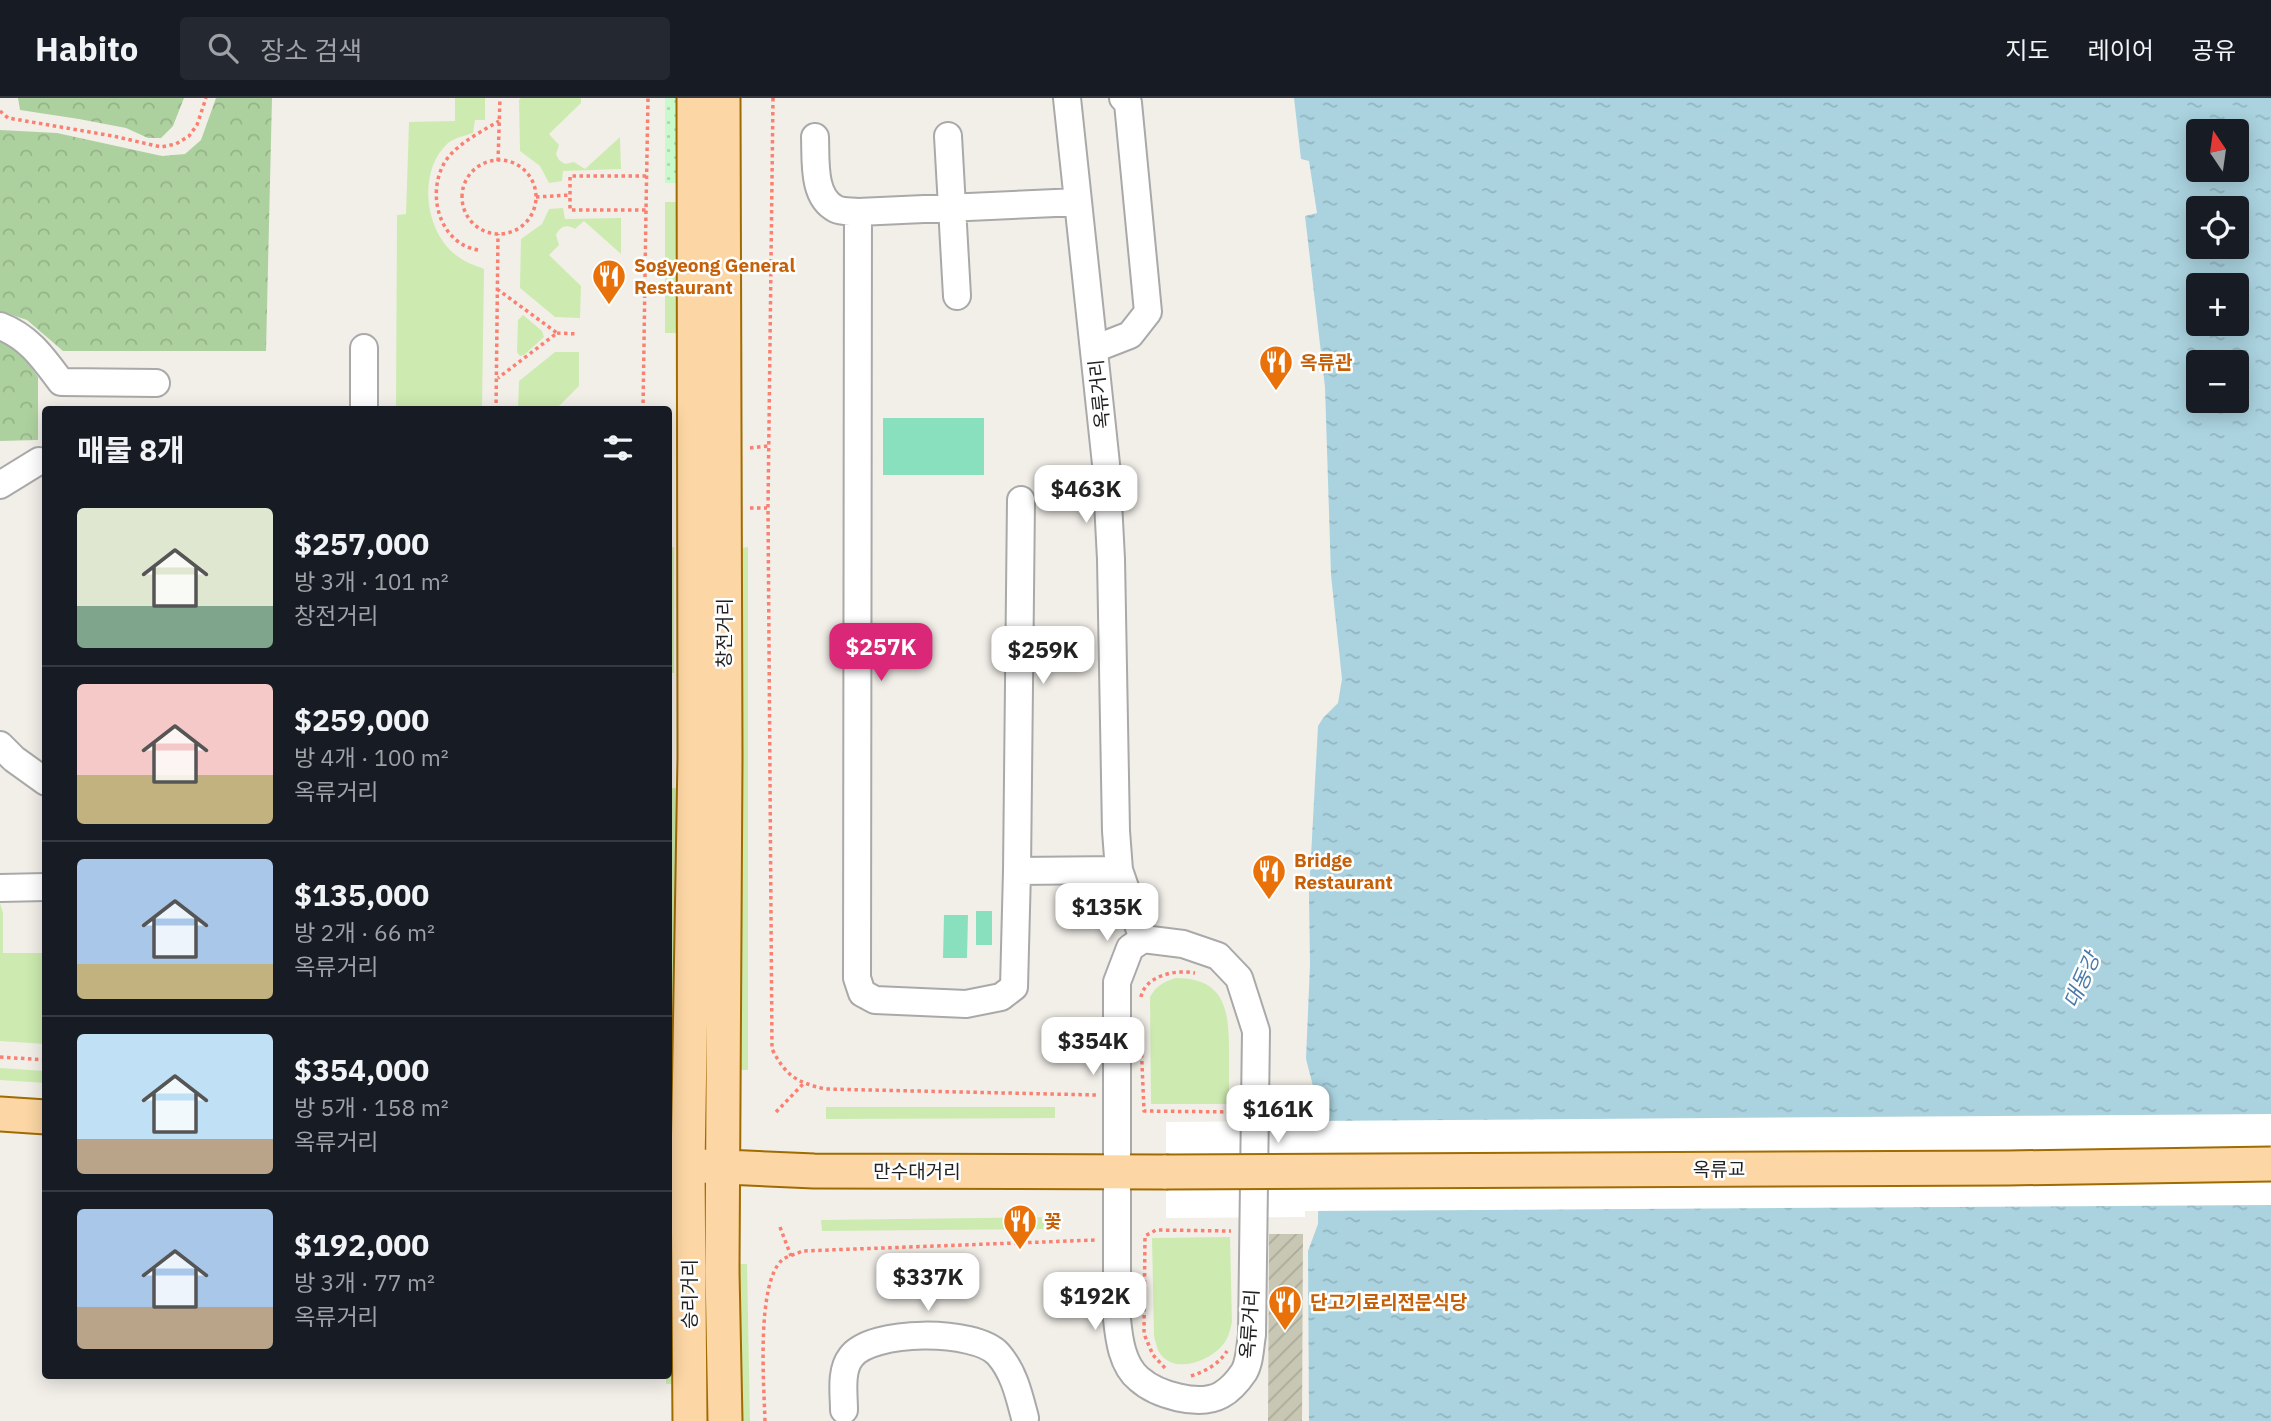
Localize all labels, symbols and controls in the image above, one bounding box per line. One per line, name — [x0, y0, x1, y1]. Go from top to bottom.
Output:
search box — [180, 17, 670, 80]
text: Habito — [35, 27, 138, 70]
icon: search — [204, 29, 242, 67]
text: 장소 검색 — [260, 33, 362, 67]
text: 지도 — [2005, 34, 2050, 66]
text: 레이어 — [2088, 34, 2154, 66]
text: 공유 — [2192, 34, 2236, 66]
north arrow — [2186, 119, 2249, 182]
map controls — [2186, 119, 2249, 413]
button: locate — [2186, 196, 2249, 259]
place label: Sogyeong General Restaurant — [634, 253, 795, 299]
restaurant icon: Sogyeong General Restaurant — [590, 257, 628, 306]
button: + — [2186, 273, 2249, 336]
restaurant icon: 옥류관 — [1257, 343, 1295, 392]
place label: 옥류관 — [1300, 350, 1353, 374]
button: − — [2186, 350, 2249, 413]
street label: 옥류거리 — [1083, 358, 1115, 430]
icon: filters — [599, 429, 637, 467]
text: 매물 8개 — [77, 430, 185, 469]
pin: $463K — [1037, 466, 1135, 525]
text: $463K — [1050, 473, 1122, 503]
text: $257,000 — [294, 524, 429, 563]
icon: home — [133, 536, 217, 620]
text: 방 3개 · 101 m² — [294, 566, 449, 596]
street label: 창전거리 — [712, 598, 736, 668]
text: 창전거리 — [294, 600, 379, 630]
pin: $257K — [832, 624, 930, 683]
pin: $259K — [994, 626, 1092, 686]
text: $257K — [845, 631, 917, 661]
text: $259K — [1007, 634, 1079, 664]
text: $259,000 — [294, 700, 429, 739]
icon: home — [133, 712, 217, 796]
text: 방 4개 · 100 m² — [294, 742, 449, 772]
text: 옥류거리 — [294, 776, 379, 806]
place label: Bridge Restaurant — [1294, 848, 1393, 894]
restaurant icon: Bridge Restaurant — [1250, 852, 1288, 901]
text: $135,000 — [294, 875, 429, 914]
pin: $135K — [1058, 884, 1156, 943]
icon: home — [133, 887, 217, 971]
text: $135K — [1071, 891, 1143, 921]
text: 방 2개 · 66 m² — [294, 917, 435, 947]
water label: 대동강 — [2056, 945, 2107, 1012]
text: 옥류거리 — [294, 951, 379, 981]
pin: $354K — [1044, 1018, 1142, 1077]
text: $354K — [1057, 1025, 1129, 1055]
text: $354,000 — [294, 1050, 429, 1089]
icon: home — [133, 1062, 217, 1146]
pin: $161K — [1229, 1086, 1327, 1145]
text: 방 5개 · 158 m² — [294, 1092, 449, 1122]
text: $161K — [1242, 1093, 1314, 1123]
text: 옥류거리 — [294, 1126, 379, 1156]
street label: 옥류교 — [1693, 1157, 1745, 1181]
street label: 만수대거리 — [873, 1159, 961, 1183]
restaurant icon: 꽃 — [1001, 1202, 1039, 1251]
place label: 꽃 — [1044, 1209, 1061, 1233]
text: $192,000 — [294, 1225, 429, 1264]
icon: home — [133, 1237, 217, 1321]
pin: $337K — [879, 1254, 977, 1313]
street label: 승리거리 — [677, 1259, 701, 1329]
text: $337K — [892, 1261, 964, 1291]
text: 방 3개 · 77 m² — [294, 1267, 435, 1297]
pin: $192K — [1046, 1272, 1144, 1332]
text: $192K — [1059, 1280, 1131, 1310]
restaurant icon: 단고기료리전문식당 — [1266, 1283, 1304, 1332]
street label: 옥류거리 — [1235, 1288, 1263, 1360]
place label: 단고기료리전문식당 — [1310, 1290, 1468, 1314]
text: 옥류거리 — [294, 1301, 379, 1331]

